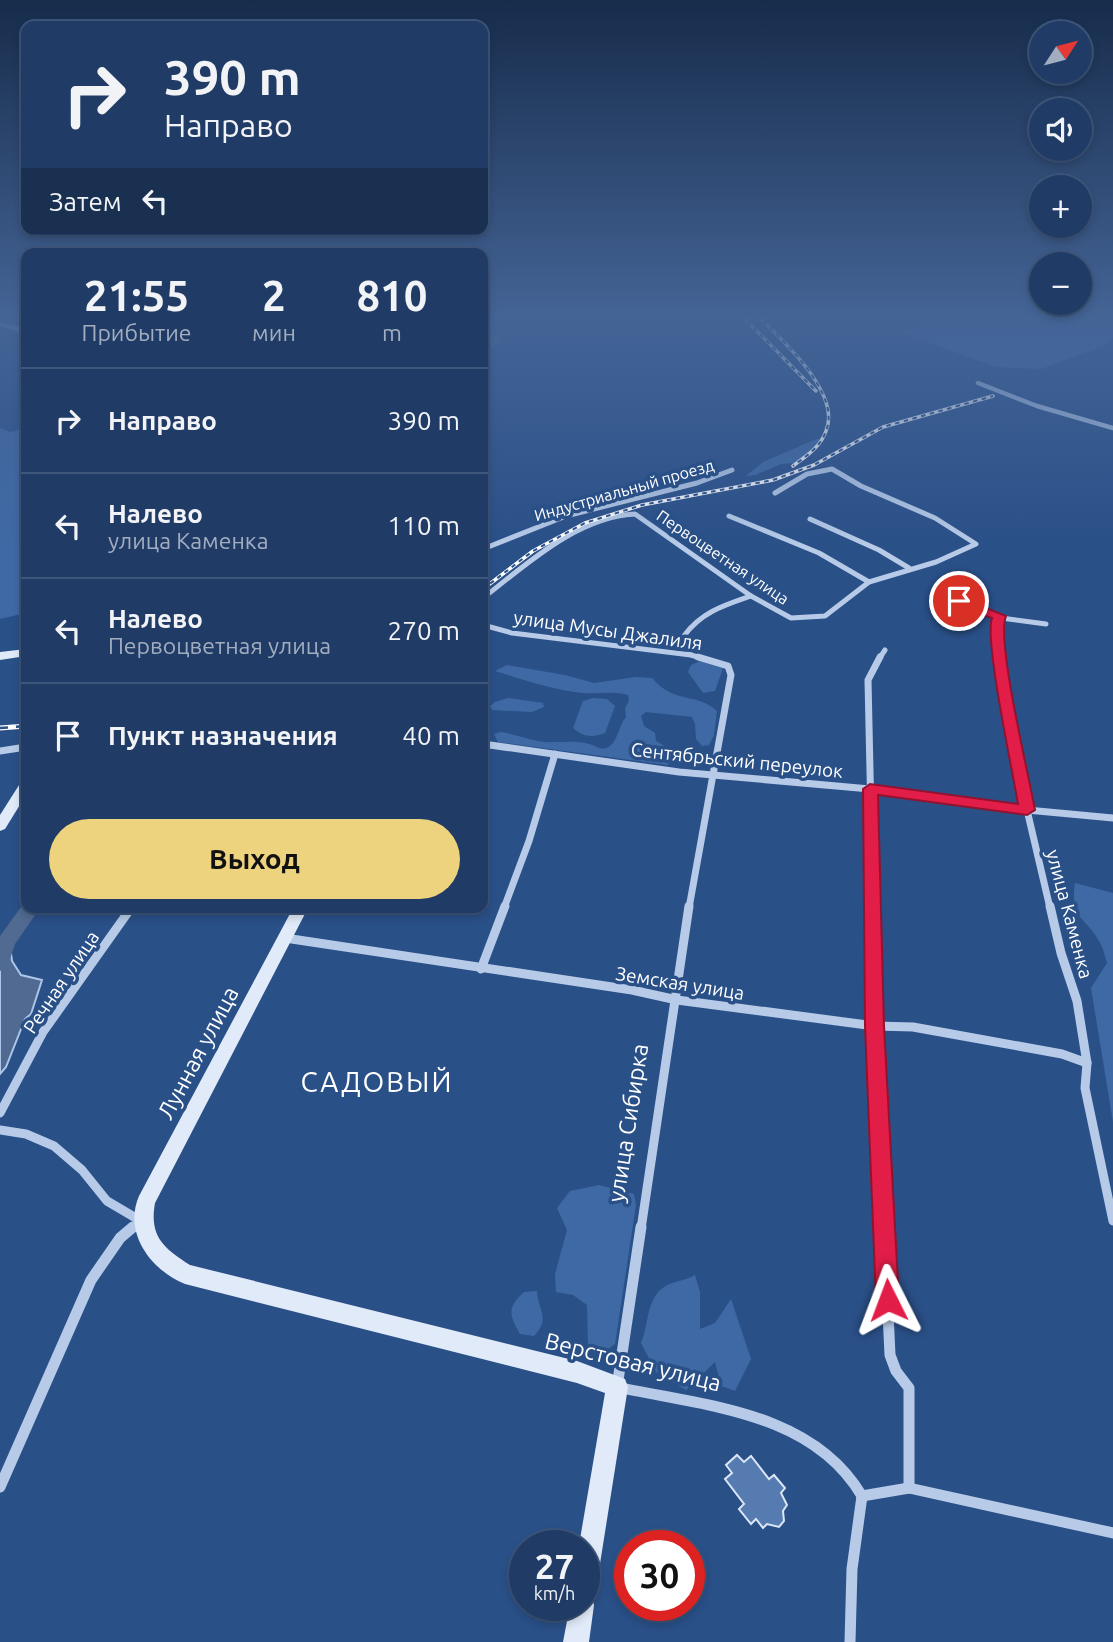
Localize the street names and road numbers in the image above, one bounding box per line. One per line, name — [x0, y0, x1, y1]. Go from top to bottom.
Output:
street label: Индустриальный проезд — [532, 456, 716, 524]
street label: Первоцветная улица — [654, 506, 792, 608]
street label: улица Мусы Джалиля — [512, 606, 704, 654]
street label: Сентябрьский переулок — [630, 738, 844, 782]
street label: улица Каменка — [1042, 847, 1098, 981]
street label: Речная улица — [19, 927, 103, 1037]
street label: Земская улица — [614, 962, 746, 1004]
street label: Лунная улица — [152, 982, 243, 1123]
street label: улица Сибирка — [603, 1042, 652, 1204]
street label: Верстовая улица — [543, 1328, 724, 1395]

